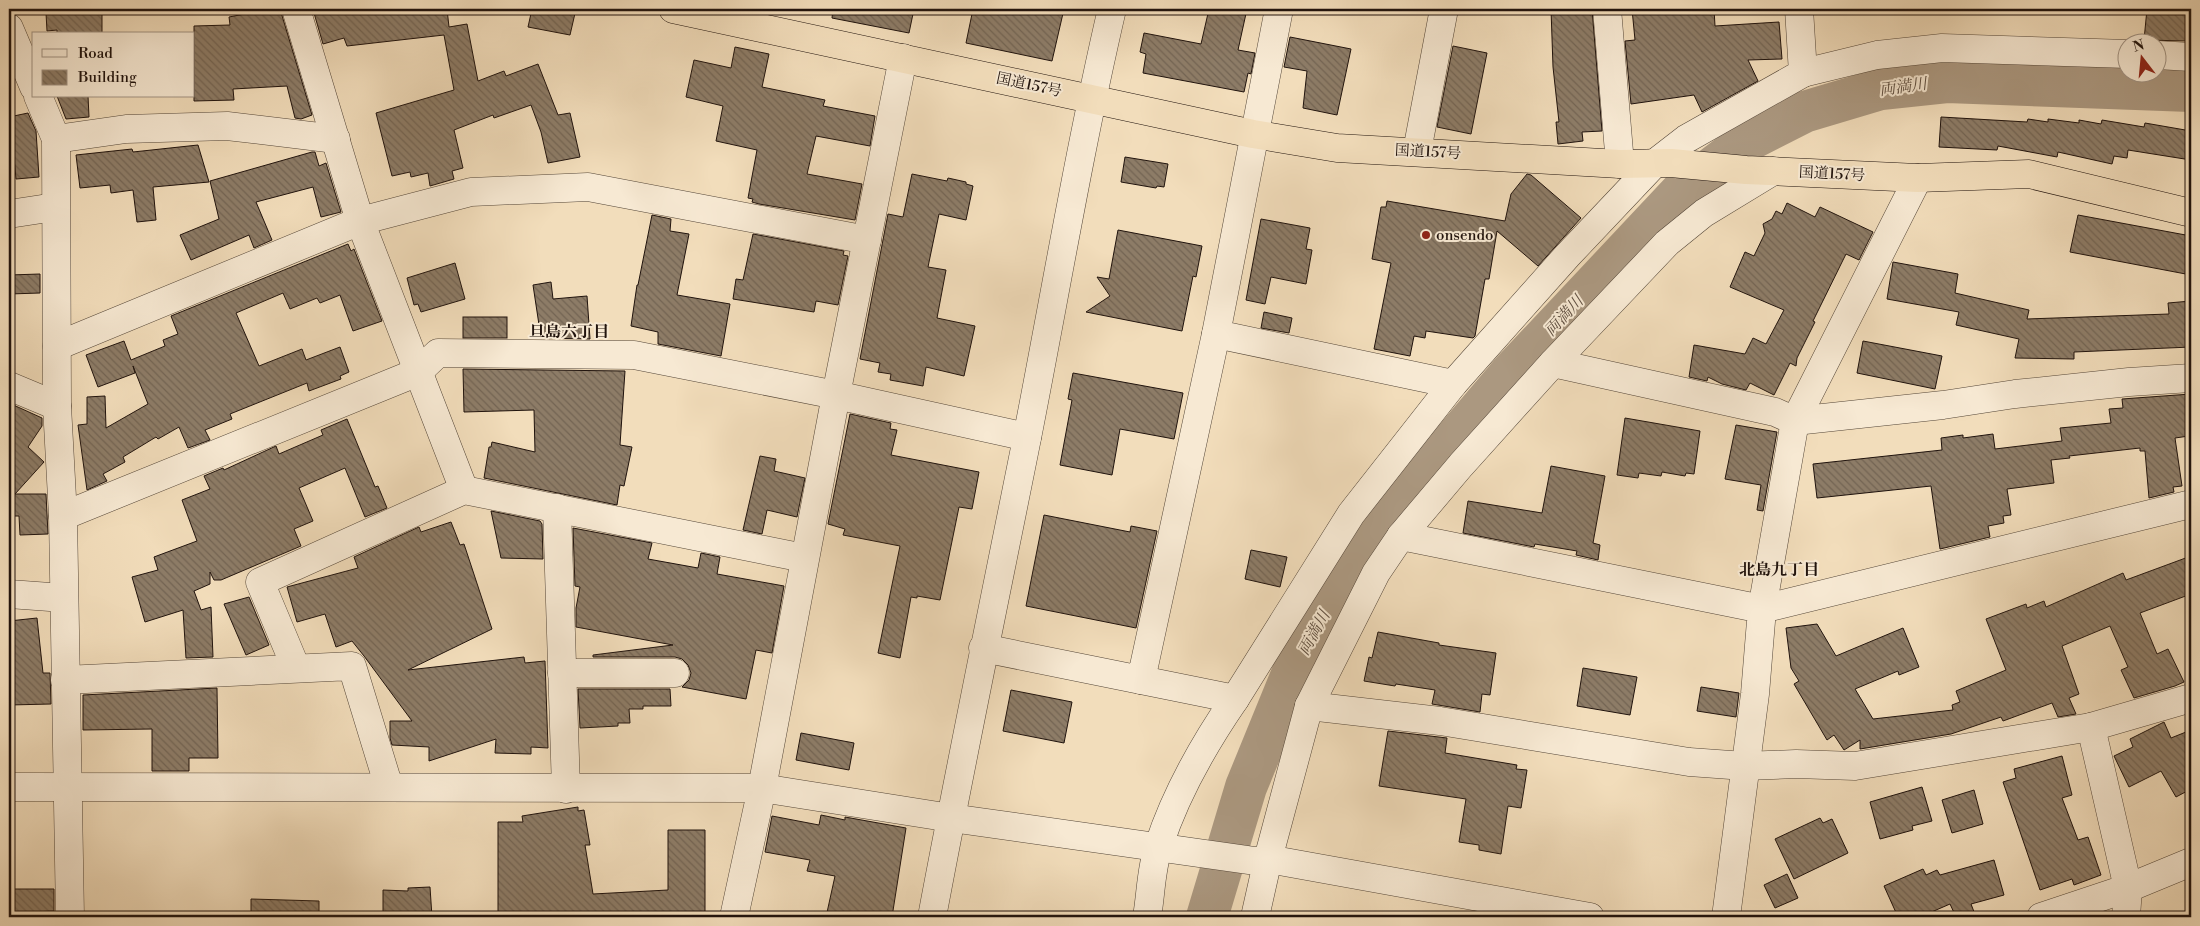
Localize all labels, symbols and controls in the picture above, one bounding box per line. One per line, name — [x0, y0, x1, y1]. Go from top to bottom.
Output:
legend — [32, 32, 195, 98]
north arrow — [2118, 32, 2168, 82]
text: N — [2131, 36, 2146, 57]
text: Road — [78, 44, 113, 63]
text: Building — [77, 68, 137, 87]
street label: 国道157号 — [994, 69, 1064, 101]
water label: 両満川 — [1878, 73, 1930, 100]
street label: 国道157号 — [1394, 141, 1462, 163]
street label: 国道157号 — [1798, 163, 1866, 185]
place label: onsendo — [1436, 226, 1493, 245]
marker: onsendo — [1420, 229, 1432, 241]
water label: 両満川 — [1540, 290, 1589, 340]
district label: 旦島六丁目 — [529, 322, 609, 342]
district label: 北島九丁目 — [1739, 560, 1819, 580]
water label: 両満川 — [1294, 605, 1335, 659]

